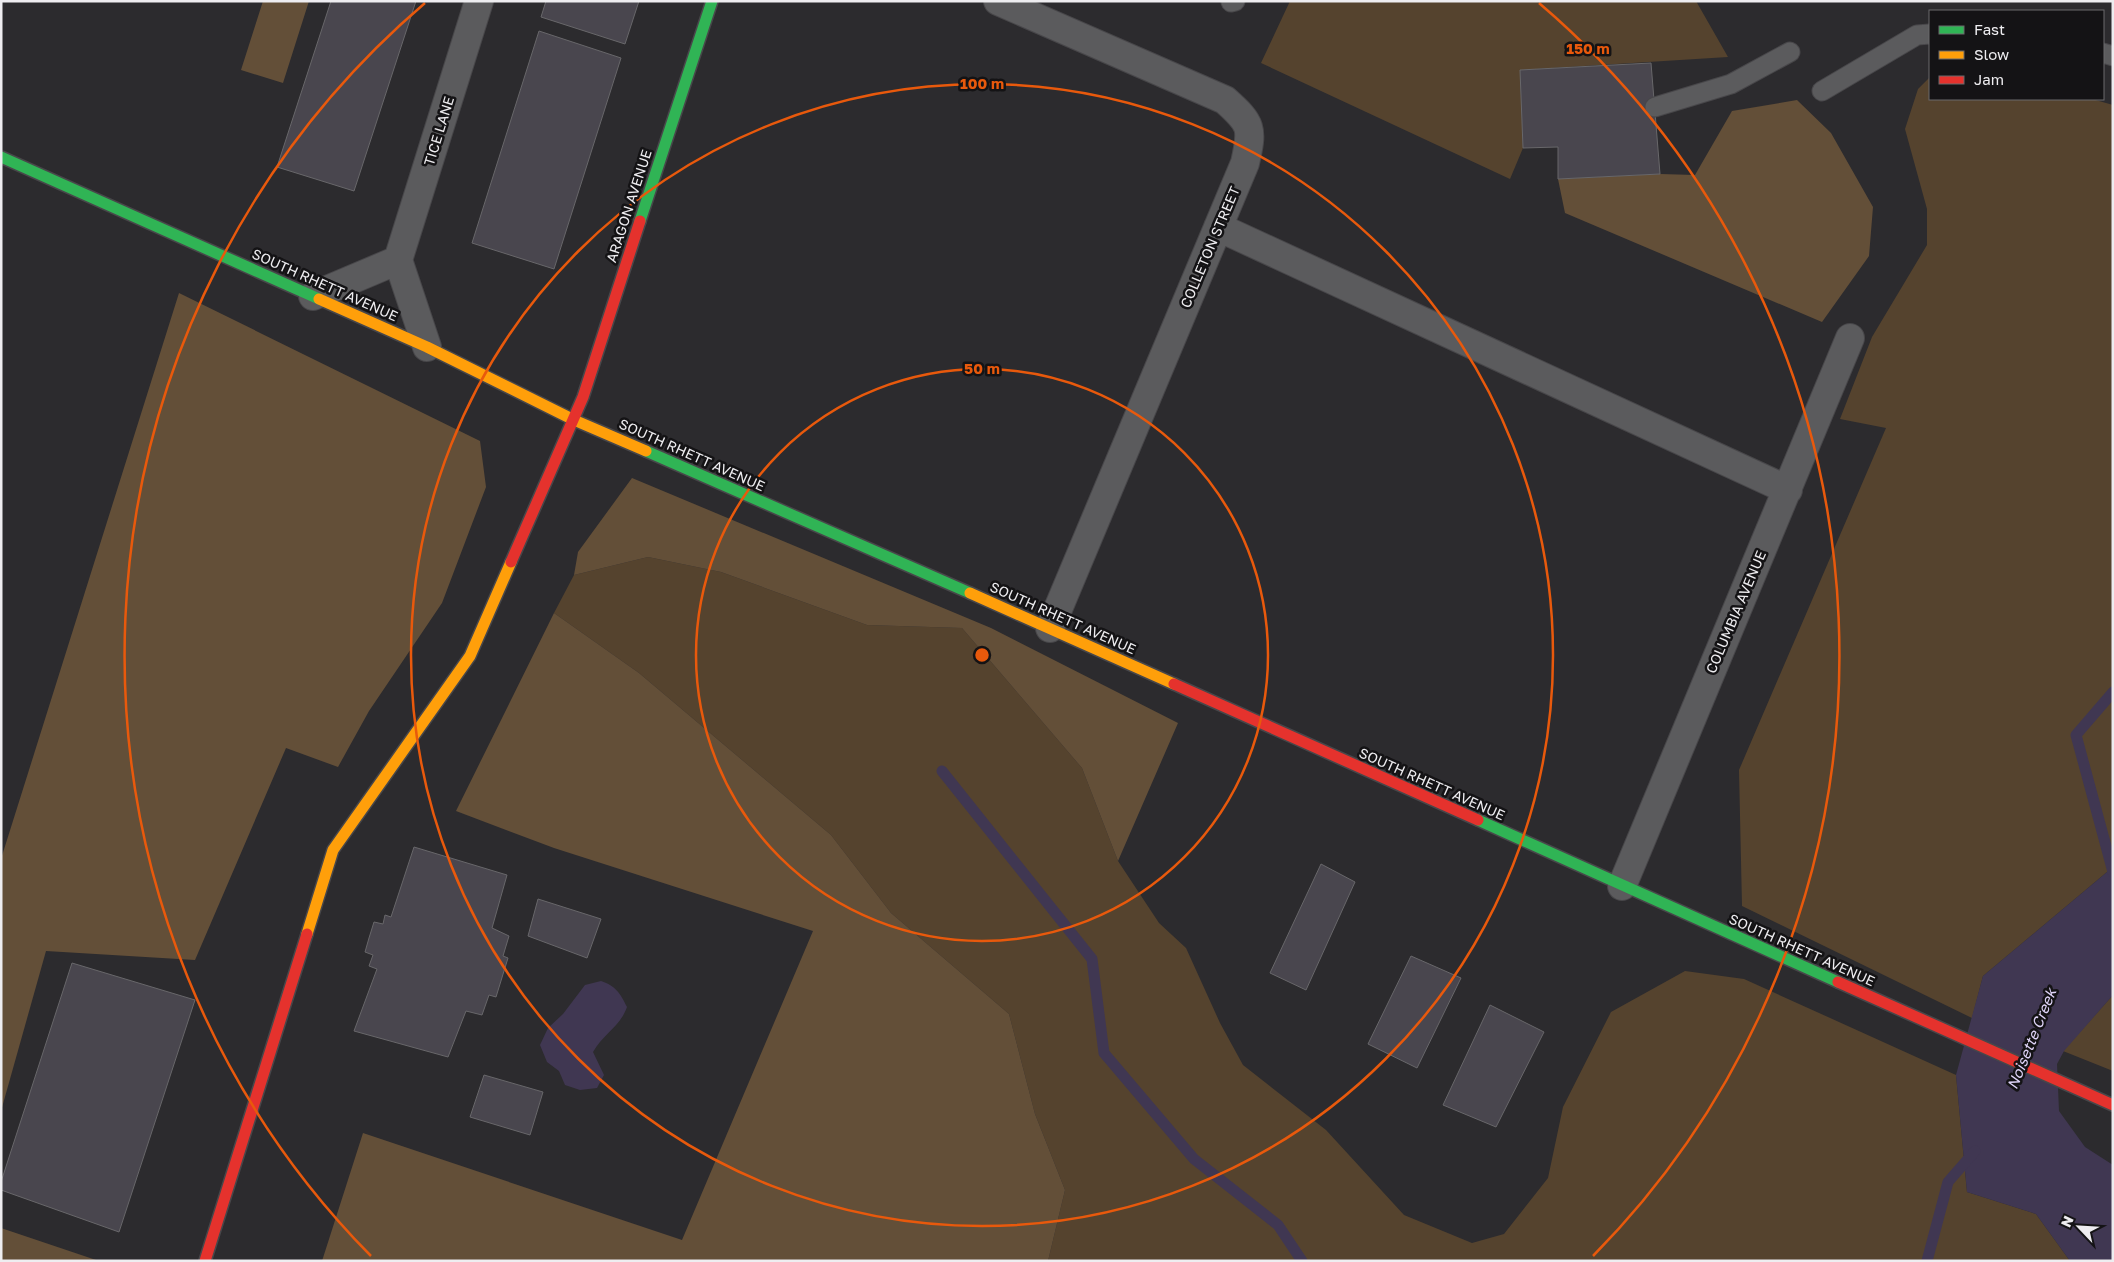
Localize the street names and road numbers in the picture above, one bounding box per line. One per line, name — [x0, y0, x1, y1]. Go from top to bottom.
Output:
street label: TICE LANE — [420, 94, 457, 168]
street label: ARAGON AVENUE — [602, 147, 655, 264]
street label: COLLETON STREET — [1176, 183, 1243, 310]
street label: SOUTH RHETT AVENUE — [250, 245, 401, 324]
street label: SOUTH RHETT AVENUE — [617, 415, 768, 494]
street label: COLUMBIA AVENUE — [1702, 548, 1769, 676]
street label: SOUTH RHETT AVENUE — [988, 578, 1139, 657]
street label: SOUTH RHETT AVENUE — [1357, 744, 1508, 823]
street label: SOUTH RHETT AVENUE — [1727, 910, 1878, 989]

